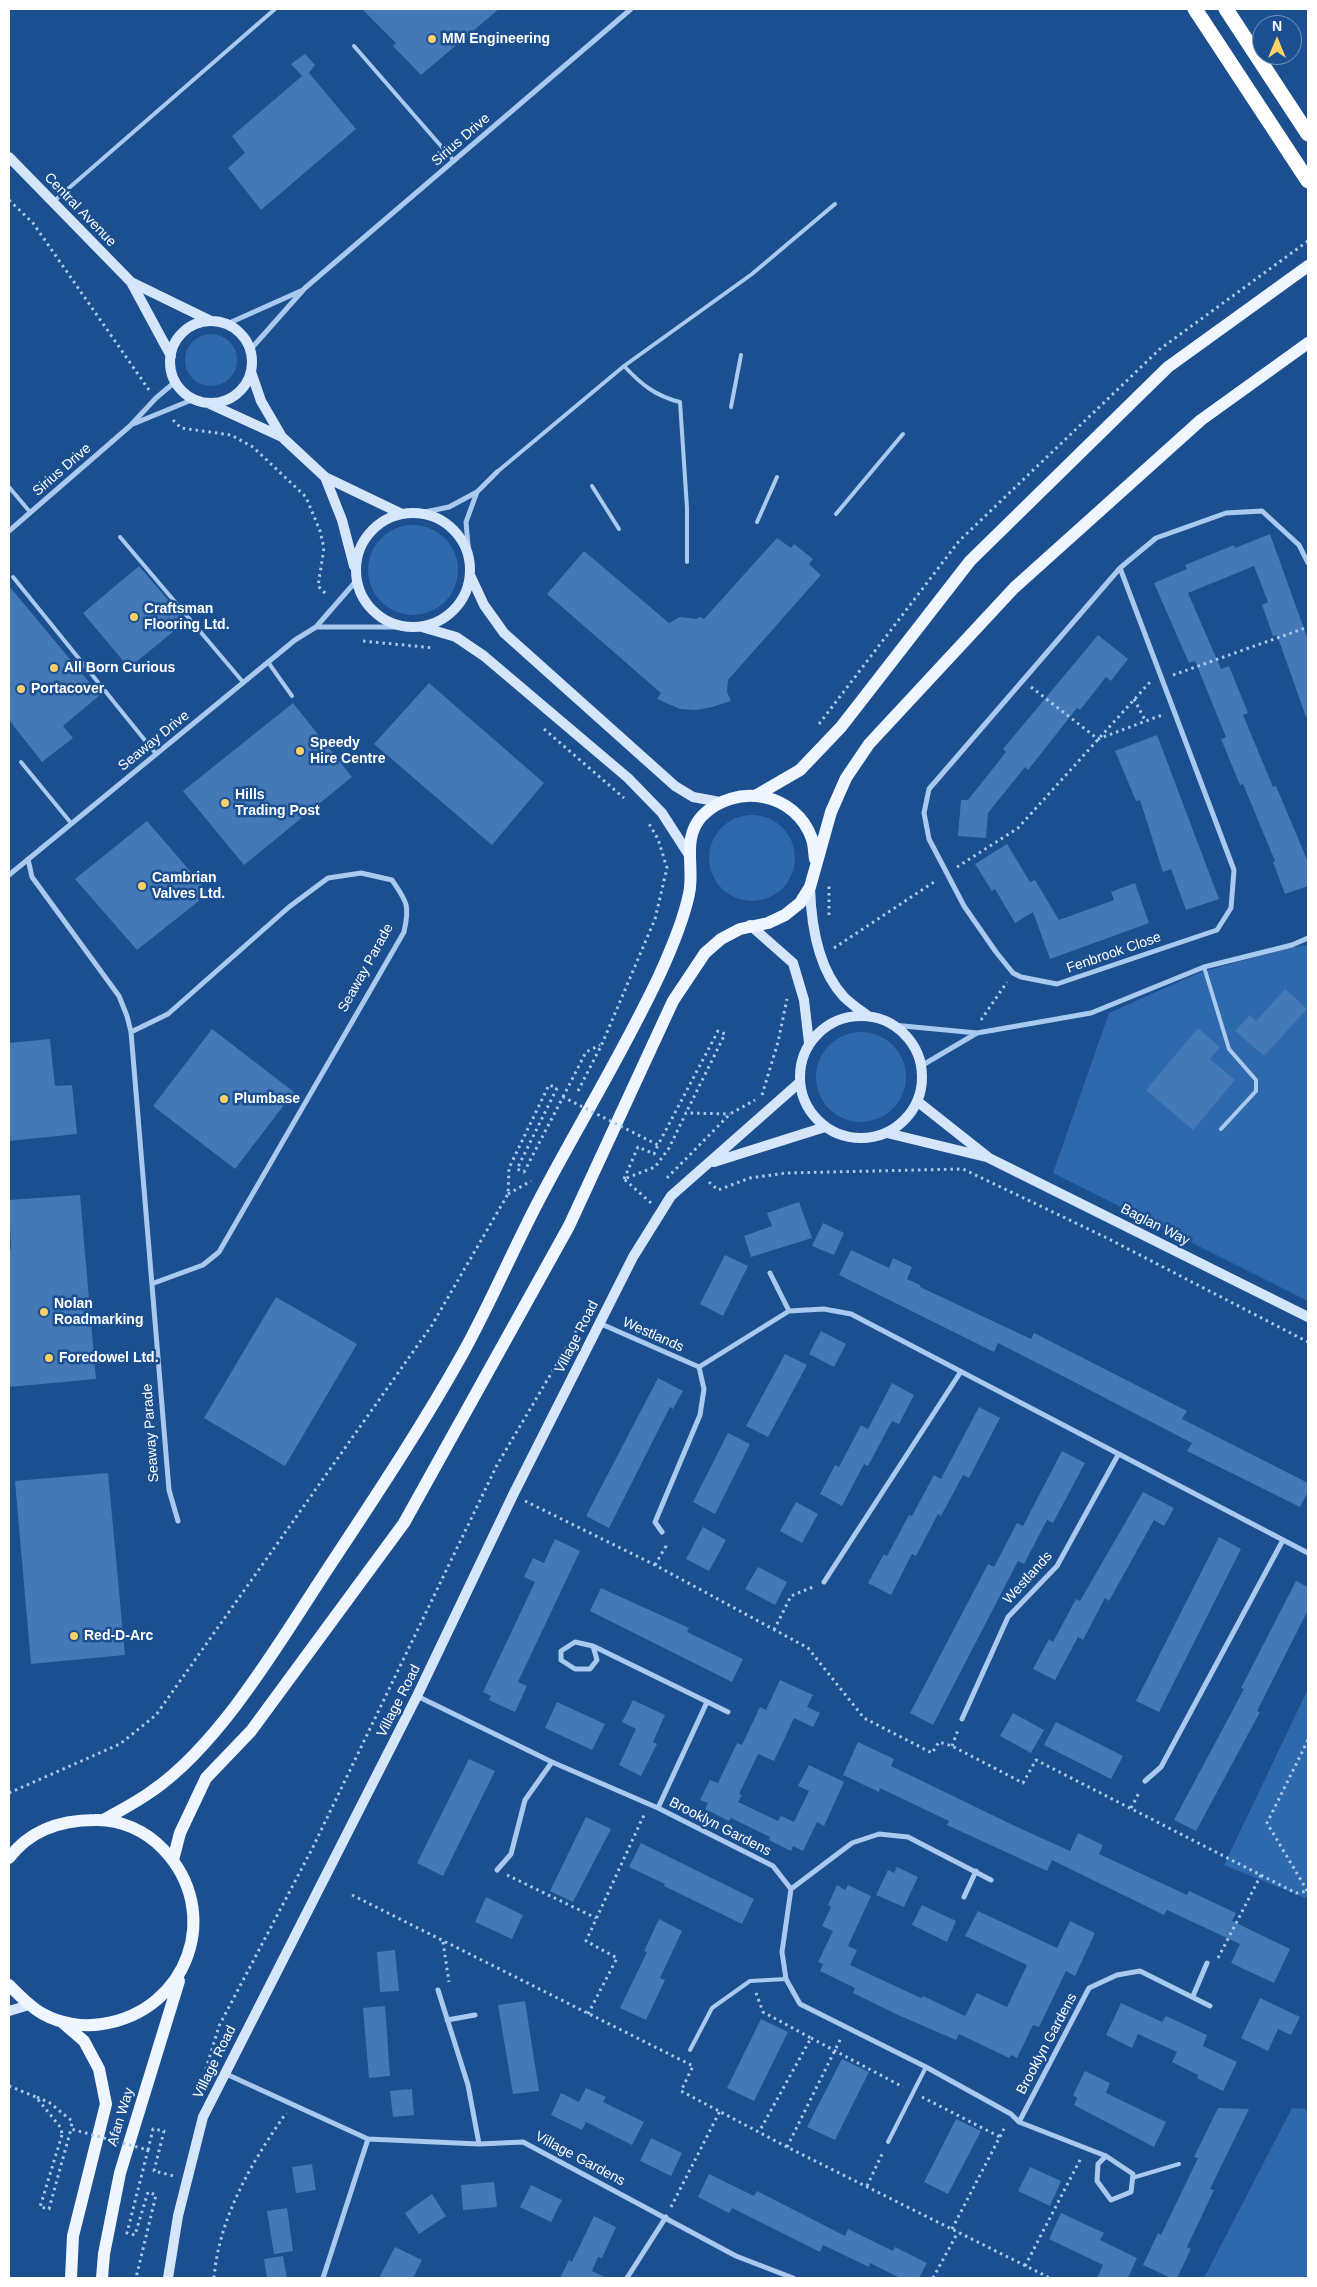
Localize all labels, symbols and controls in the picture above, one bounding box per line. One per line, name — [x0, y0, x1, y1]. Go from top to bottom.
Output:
north arrow — [1252, 15, 1302, 65]
text: N — [1272, 18, 1282, 34]
place label: MM Engineering — [442, 31, 550, 47]
marker: MM Engineering — [426, 33, 438, 45]
street label: Sirius Drive — [428, 110, 494, 170]
street label: Central Avenue — [41, 170, 119, 250]
street label: Sirius Drive — [29, 440, 95, 500]
place label: Craftsman Flooring Ltd. — [144, 601, 230, 634]
marker: Craftsman Flooring Ltd. — [128, 611, 140, 623]
place label: All Born Curious — [64, 660, 175, 676]
marker: All Born Curious — [48, 662, 60, 674]
place label: Portacover — [31, 681, 104, 697]
marker: Portacover — [15, 683, 27, 695]
street label: Seaway Drive — [115, 707, 193, 775]
place label: Speedy Hire Centre — [310, 735, 385, 768]
marker: Speedy Hire Centre — [294, 745, 306, 757]
place label: Hills Trading Post — [235, 787, 320, 820]
marker: Hills Trading Post — [219, 797, 231, 809]
place label: Cambrian Valves Ltd. — [152, 870, 225, 902]
marker: Cambrian Valves Ltd. — [136, 880, 148, 892]
street label: Seaway Parade — [335, 921, 397, 1015]
street label: Fenbrook Close — [1065, 929, 1163, 977]
place label: Plumbase — [234, 1091, 300, 1107]
marker: Plumbase — [218, 1093, 230, 1105]
street label: Baglan Way — [1118, 1200, 1192, 1250]
place label: Nolan Roadmarking — [54, 1296, 143, 1328]
street label: Village Road — [552, 1298, 602, 1376]
marker: Nolan Roadmarking — [38, 1306, 50, 1318]
street label: Westlands — [620, 1314, 686, 1356]
place label: Foredowel Ltd. — [59, 1350, 159, 1366]
marker: Foredowel Ltd. — [43, 1352, 55, 1364]
street label: Seaway Parade — [139, 1383, 163, 1483]
street label: Westlands — [1000, 1548, 1056, 1608]
place label: Red-D-Arc — [84, 1628, 153, 1644]
marker: Red-D-Arc — [68, 1630, 80, 1642]
street label: Village Road — [374, 1662, 424, 1740]
street label: Brooklyn Gardens — [666, 1794, 774, 1860]
street label: Brooklyn Gardens — [1013, 1991, 1081, 2097]
street label: Village Road — [190, 2023, 240, 2101]
street label: Afan Way — [104, 2086, 138, 2148]
street label: Village Gardens — [532, 2128, 628, 2190]

